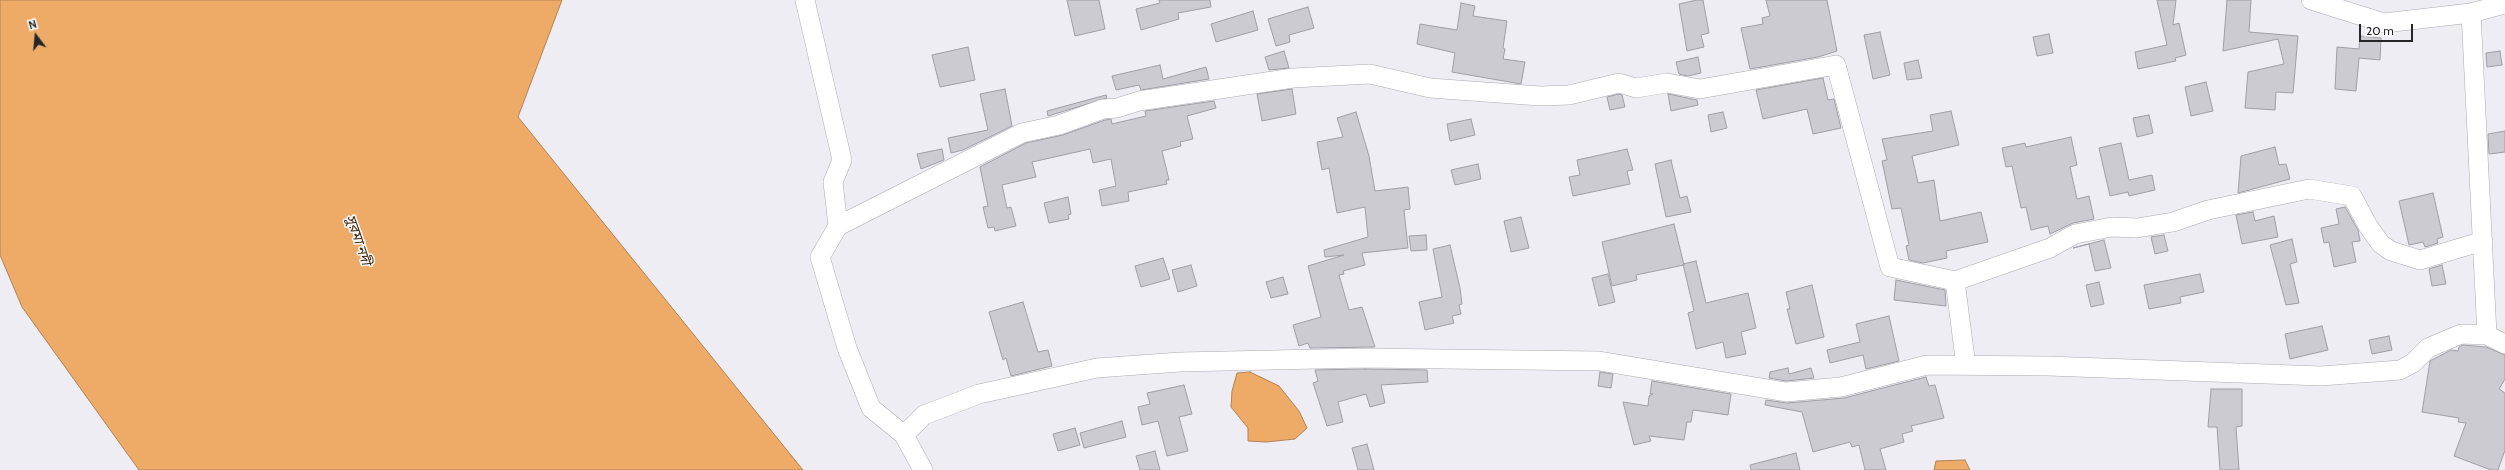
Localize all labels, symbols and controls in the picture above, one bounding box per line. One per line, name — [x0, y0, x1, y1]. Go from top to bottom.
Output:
north arrow — [16, 16, 56, 56]
scale bar — [2361, 16, 2415, 42]
text: N — [27, 17, 38, 32]
text: 20 m — [2366, 23, 2394, 38]
water label: সুরমা নদী — [342, 213, 374, 267]

